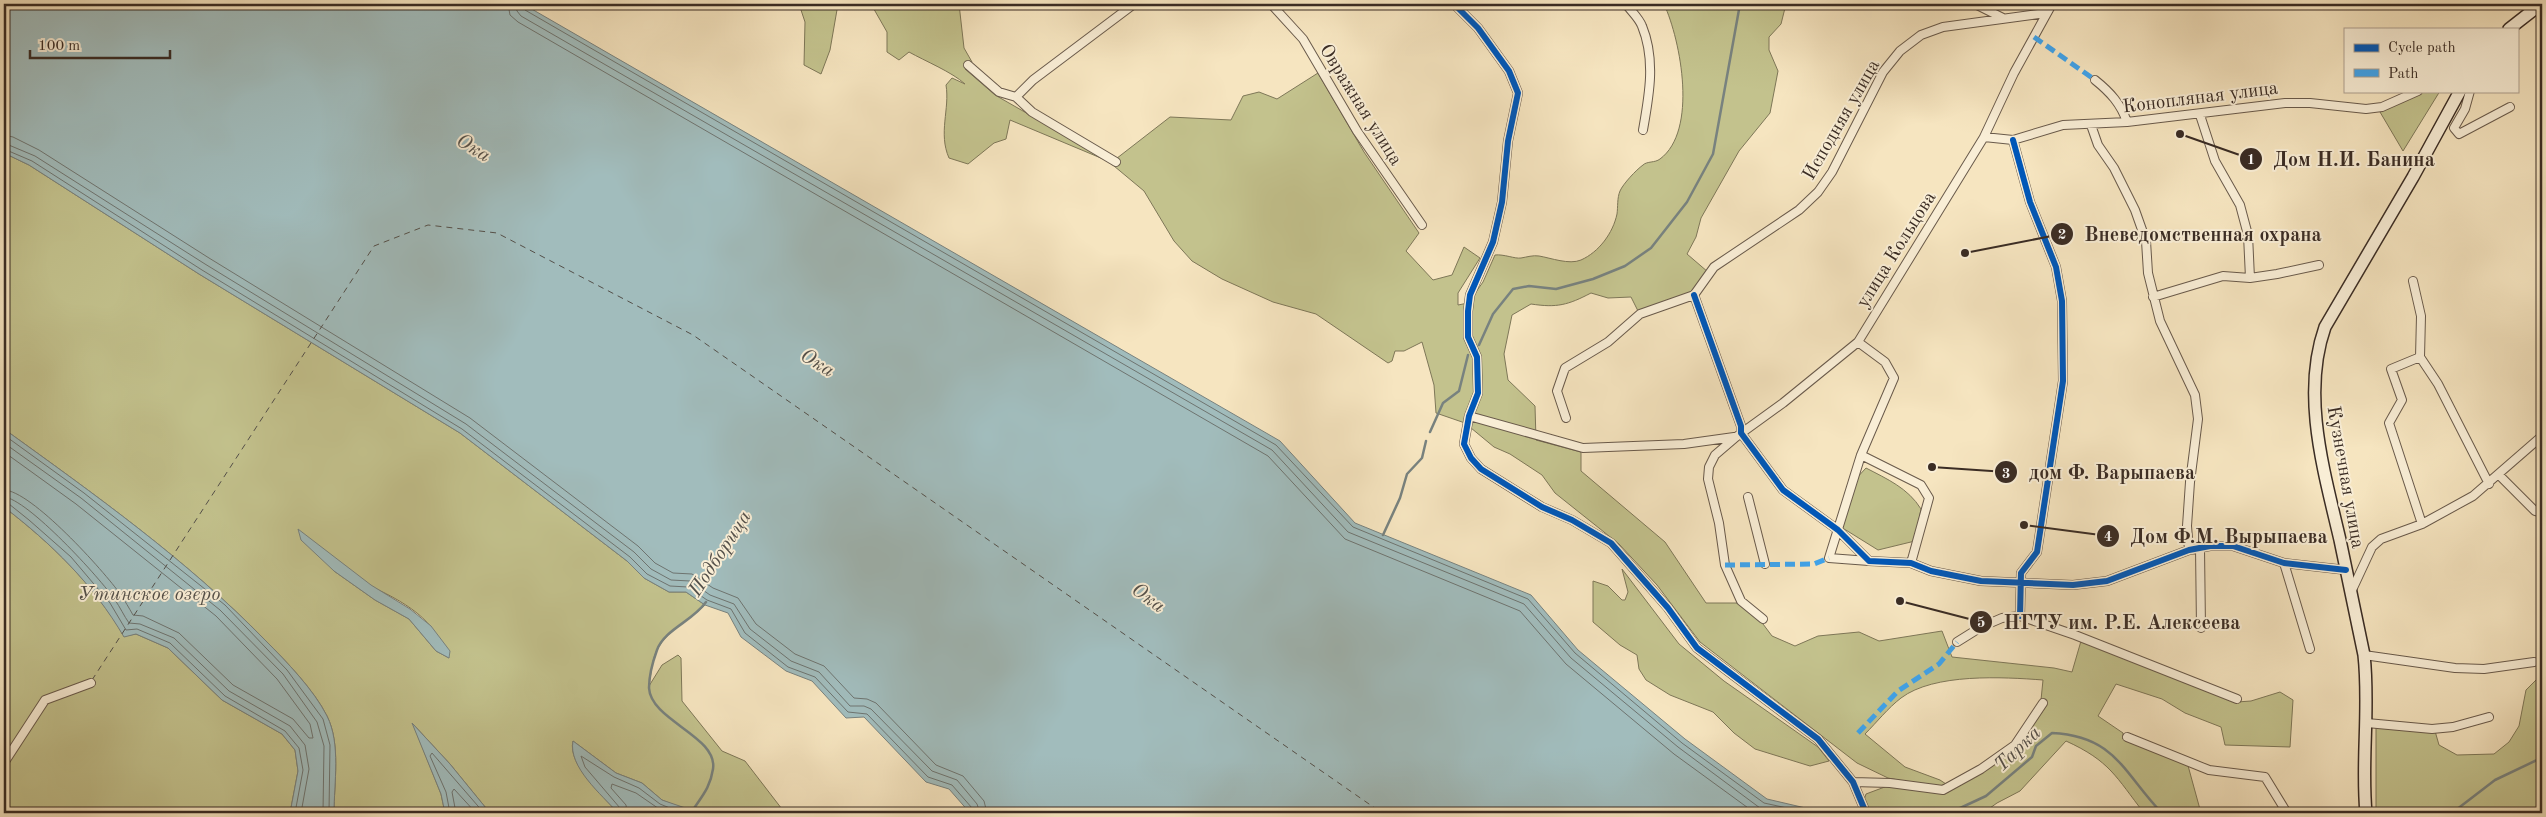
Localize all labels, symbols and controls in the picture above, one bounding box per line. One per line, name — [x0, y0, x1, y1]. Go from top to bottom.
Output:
scale bar — [30, 28, 170, 60]
legend — [2344, 28, 2518, 92]
text: 100 m — [38, 39, 80, 54]
street label: Овражная улица — [1315, 41, 1405, 170]
text: Cycle path — [2388, 41, 2456, 56]
street label: Исподняя улица — [1800, 56, 1885, 184]
text: Path — [2388, 67, 2418, 82]
street label: Конопляная улица — [2121, 79, 2280, 117]
water label: Ока — [452, 131, 494, 167]
callout: Дом Н.И. Банина — [2238, 142, 2445, 177]
text: Дом Н.И. Банина — [2273, 151, 2435, 171]
text: 1 — [2247, 153, 2255, 168]
street label: улица Кольцова — [1854, 188, 1941, 312]
callout: Вневедомственная охрана — [2050, 216, 2332, 251]
text: Вневедомственная охрана — [2084, 226, 2322, 246]
text: 2 — [2058, 228, 2066, 243]
water label: Ока — [796, 346, 838, 382]
street label: Кузнечная улица — [2323, 405, 2367, 551]
callout: дом Ф. Варыпаева — [1994, 455, 2205, 490]
text: дом Ф. Варыпаева — [2029, 464, 2195, 484]
text: 3 — [2002, 467, 2010, 482]
water label: Подборица — [685, 507, 756, 601]
callout: Дом Ф.М. Вырыпаева — [2095, 518, 2338, 553]
text: Дом Ф.М. Вырыпаева — [2130, 528, 2328, 548]
text: 4 — [2104, 530, 2112, 545]
water label: Ока — [1127, 580, 1168, 617]
water label: Утинское озеро — [78, 585, 220, 605]
callout: НГТУ им. Р.Е. Алексеева — [1969, 604, 2251, 639]
text: НГТУ им. Р.Е. Алексеева — [2003, 614, 2241, 634]
text: 5 — [1977, 616, 1985, 631]
water label: Тарка — [1991, 723, 2046, 776]

